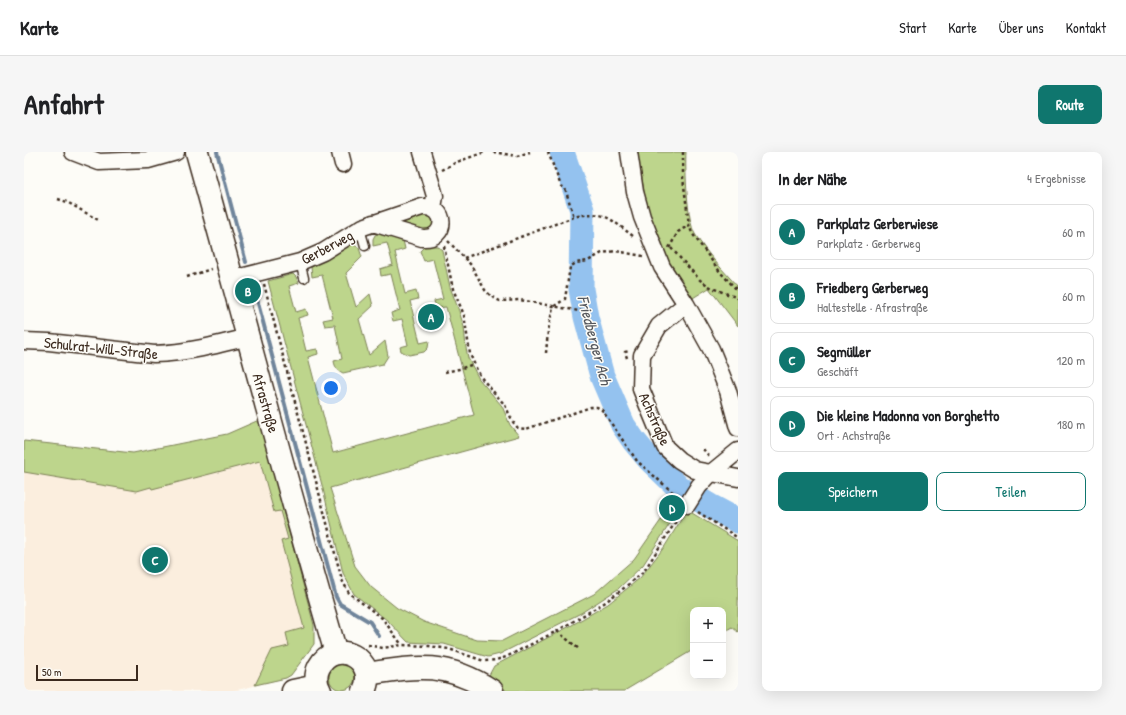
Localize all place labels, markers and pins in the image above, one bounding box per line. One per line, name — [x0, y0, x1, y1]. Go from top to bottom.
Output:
pin: B — [235, 276, 261, 306]
pin: A — [418, 302, 444, 332]
pin: D — [659, 493, 685, 523]
pin: C — [142, 545, 168, 575]

